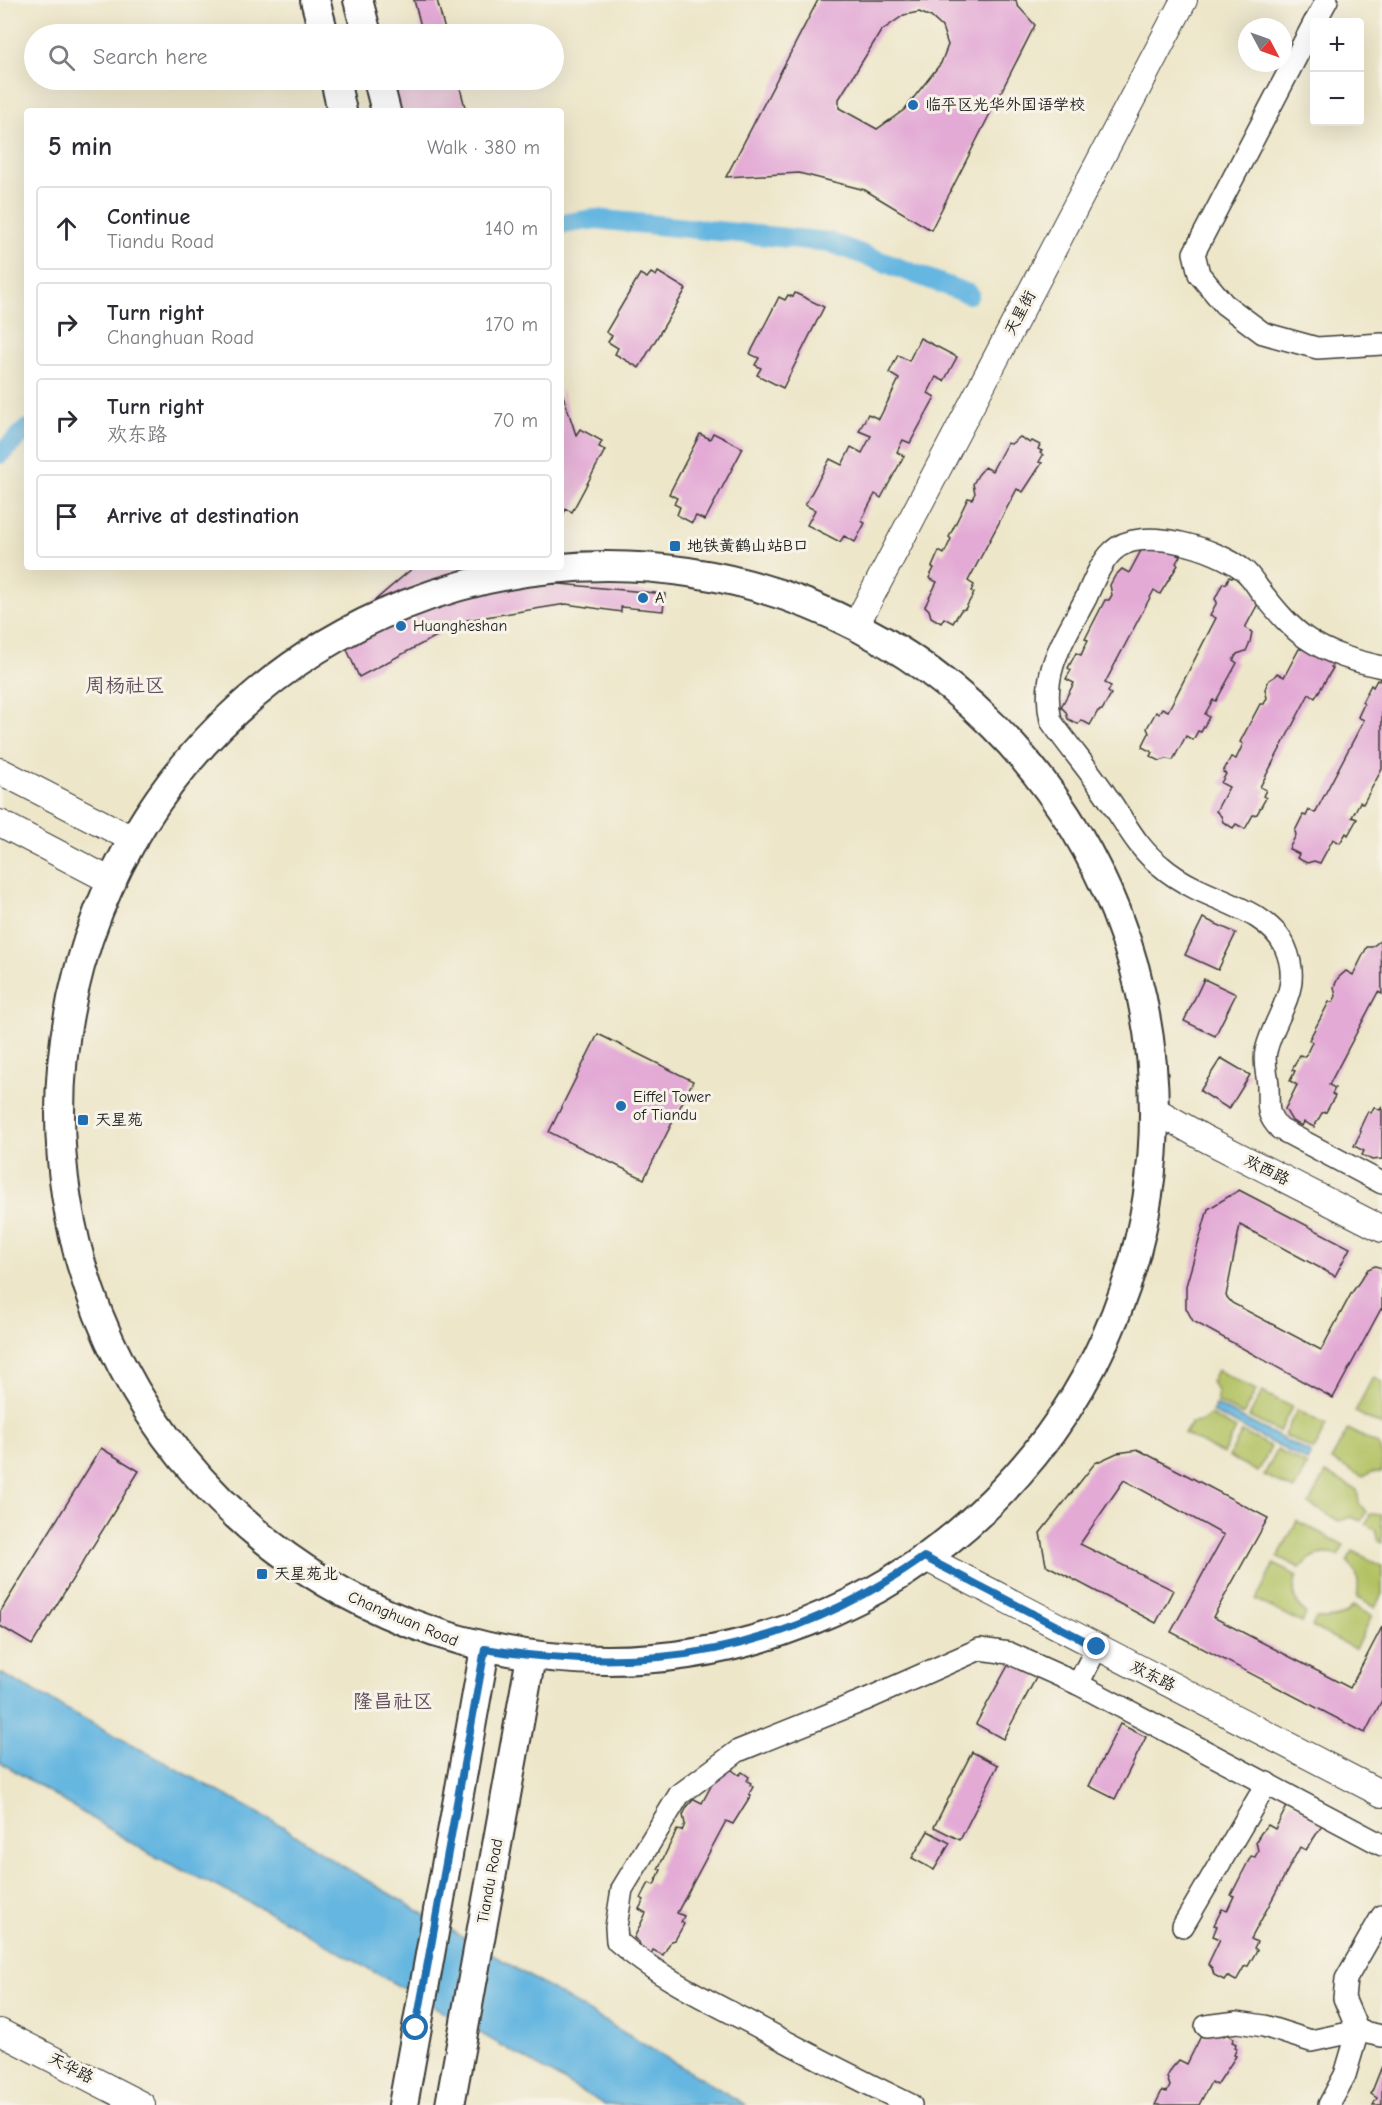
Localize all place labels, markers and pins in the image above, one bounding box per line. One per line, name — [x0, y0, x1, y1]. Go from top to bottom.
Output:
place label: 临平区光华外国语学校 — [925, 96, 1085, 114]
marker: 临平区光华外国语学校 — [906, 98, 920, 112]
place label: 地铁黄鹤山站B口 — [687, 537, 809, 555]
marker: 地铁黄鹤山站B口 — [668, 539, 682, 553]
place label: A — [655, 589, 664, 607]
marker: A — [636, 591, 650, 605]
place label: Huangheshan — [413, 617, 507, 635]
marker: Huangheshan — [394, 619, 408, 633]
place label: Eiffel Tower of Tiandu — [633, 1088, 711, 1124]
marker: Eiffel Tower of Tiandu — [614, 1099, 628, 1113]
place label: 天星苑 — [95, 1111, 143, 1129]
marker: 天星苑 — [76, 1113, 90, 1127]
place label: 天星苑北 — [274, 1565, 338, 1583]
marker: 天星苑北 — [255, 1567, 269, 1581]

